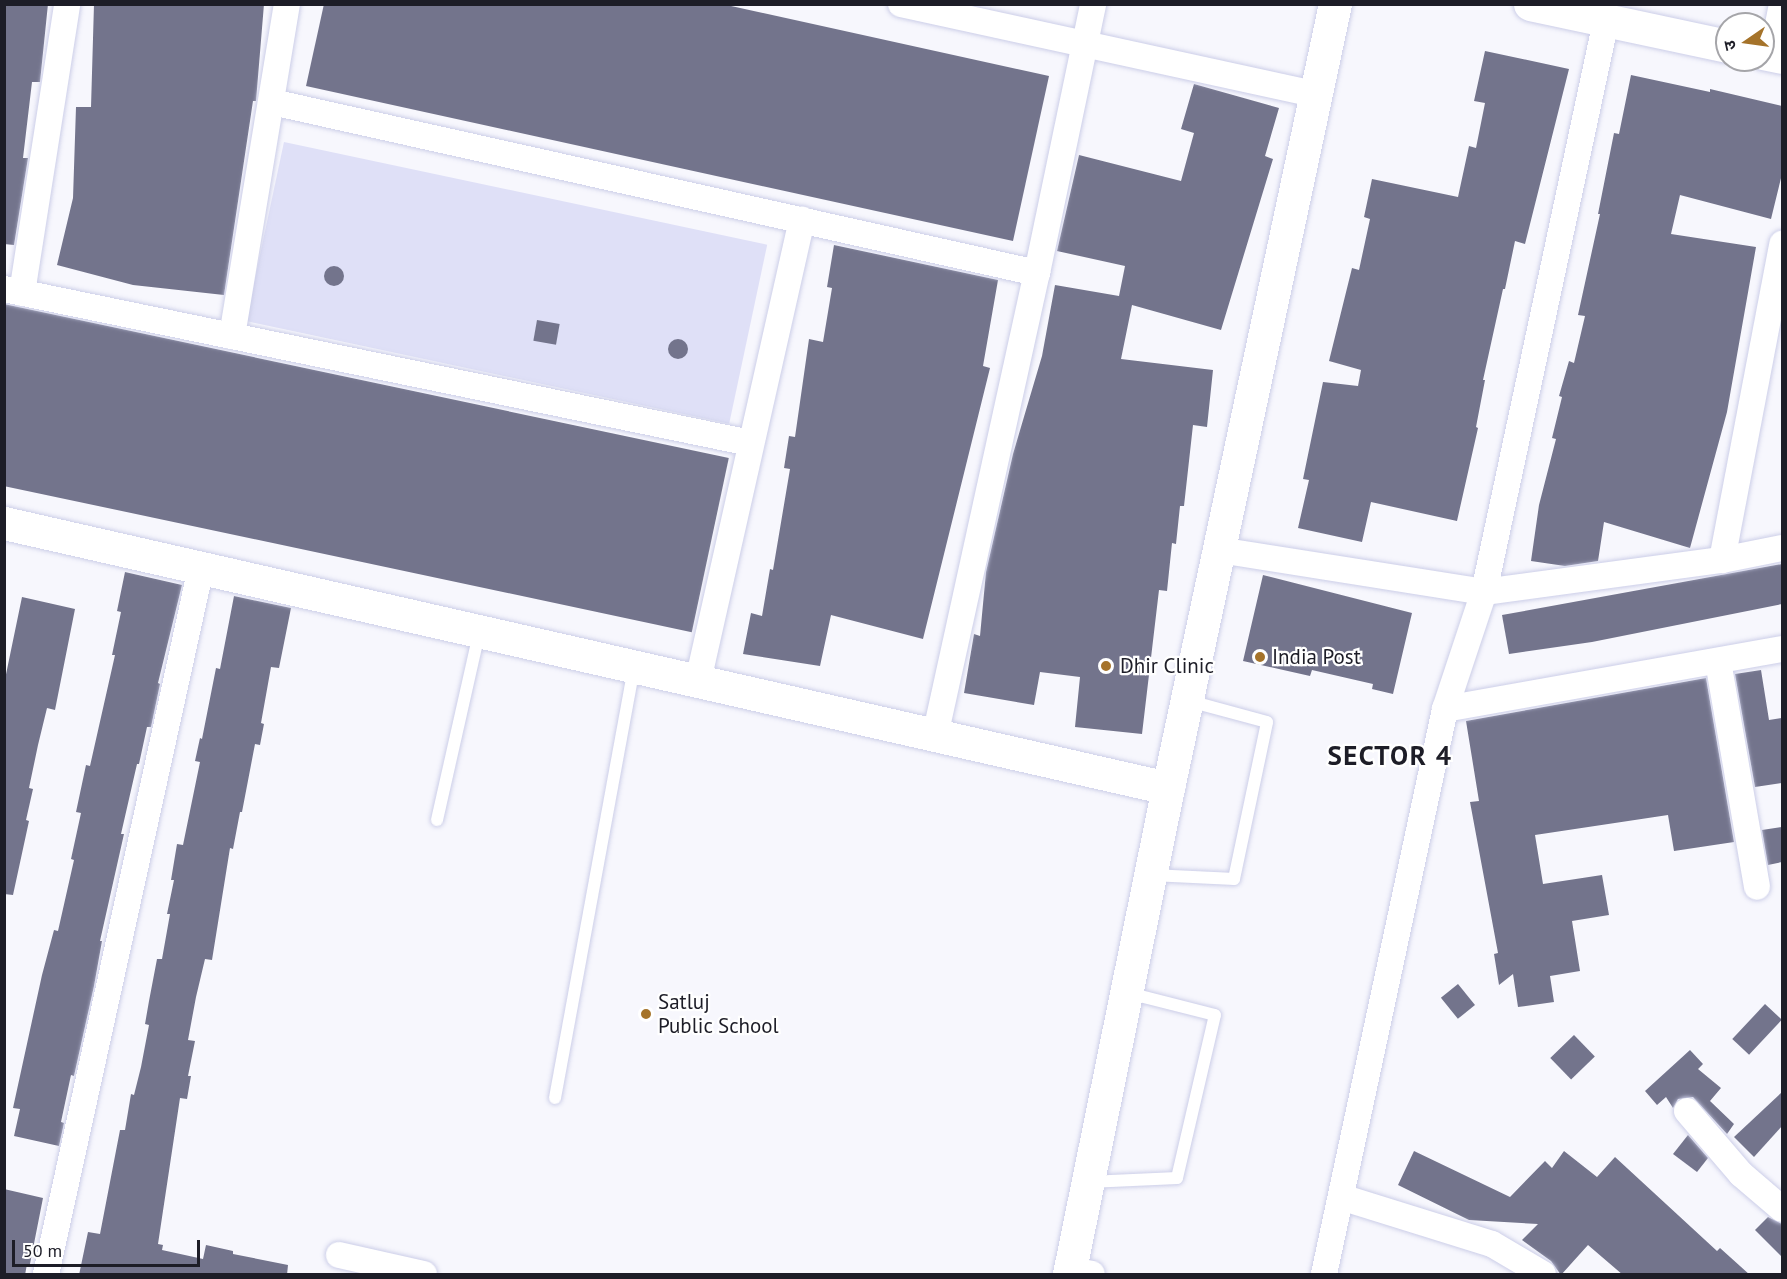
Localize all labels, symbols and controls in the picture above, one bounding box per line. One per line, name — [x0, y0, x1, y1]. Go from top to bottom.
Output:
north arrow — [1715, 12, 1775, 72]
text: उ — [1719, 39, 1740, 52]
place label: India Post — [1272, 644, 1361, 670]
marker: India Post — [1253, 650, 1267, 664]
place label: Dhir Clinic — [1120, 653, 1214, 679]
marker: Dhir Clinic — [1097, 657, 1115, 675]
district label: SECTOR 4 — [1327, 740, 1453, 772]
place label: Satluj Public School — [658, 989, 779, 1039]
marker: Satluj Public School — [639, 1007, 653, 1021]
scale bar — [15, 1228, 202, 1266]
text: 50 m — [23, 1239, 62, 1262]

